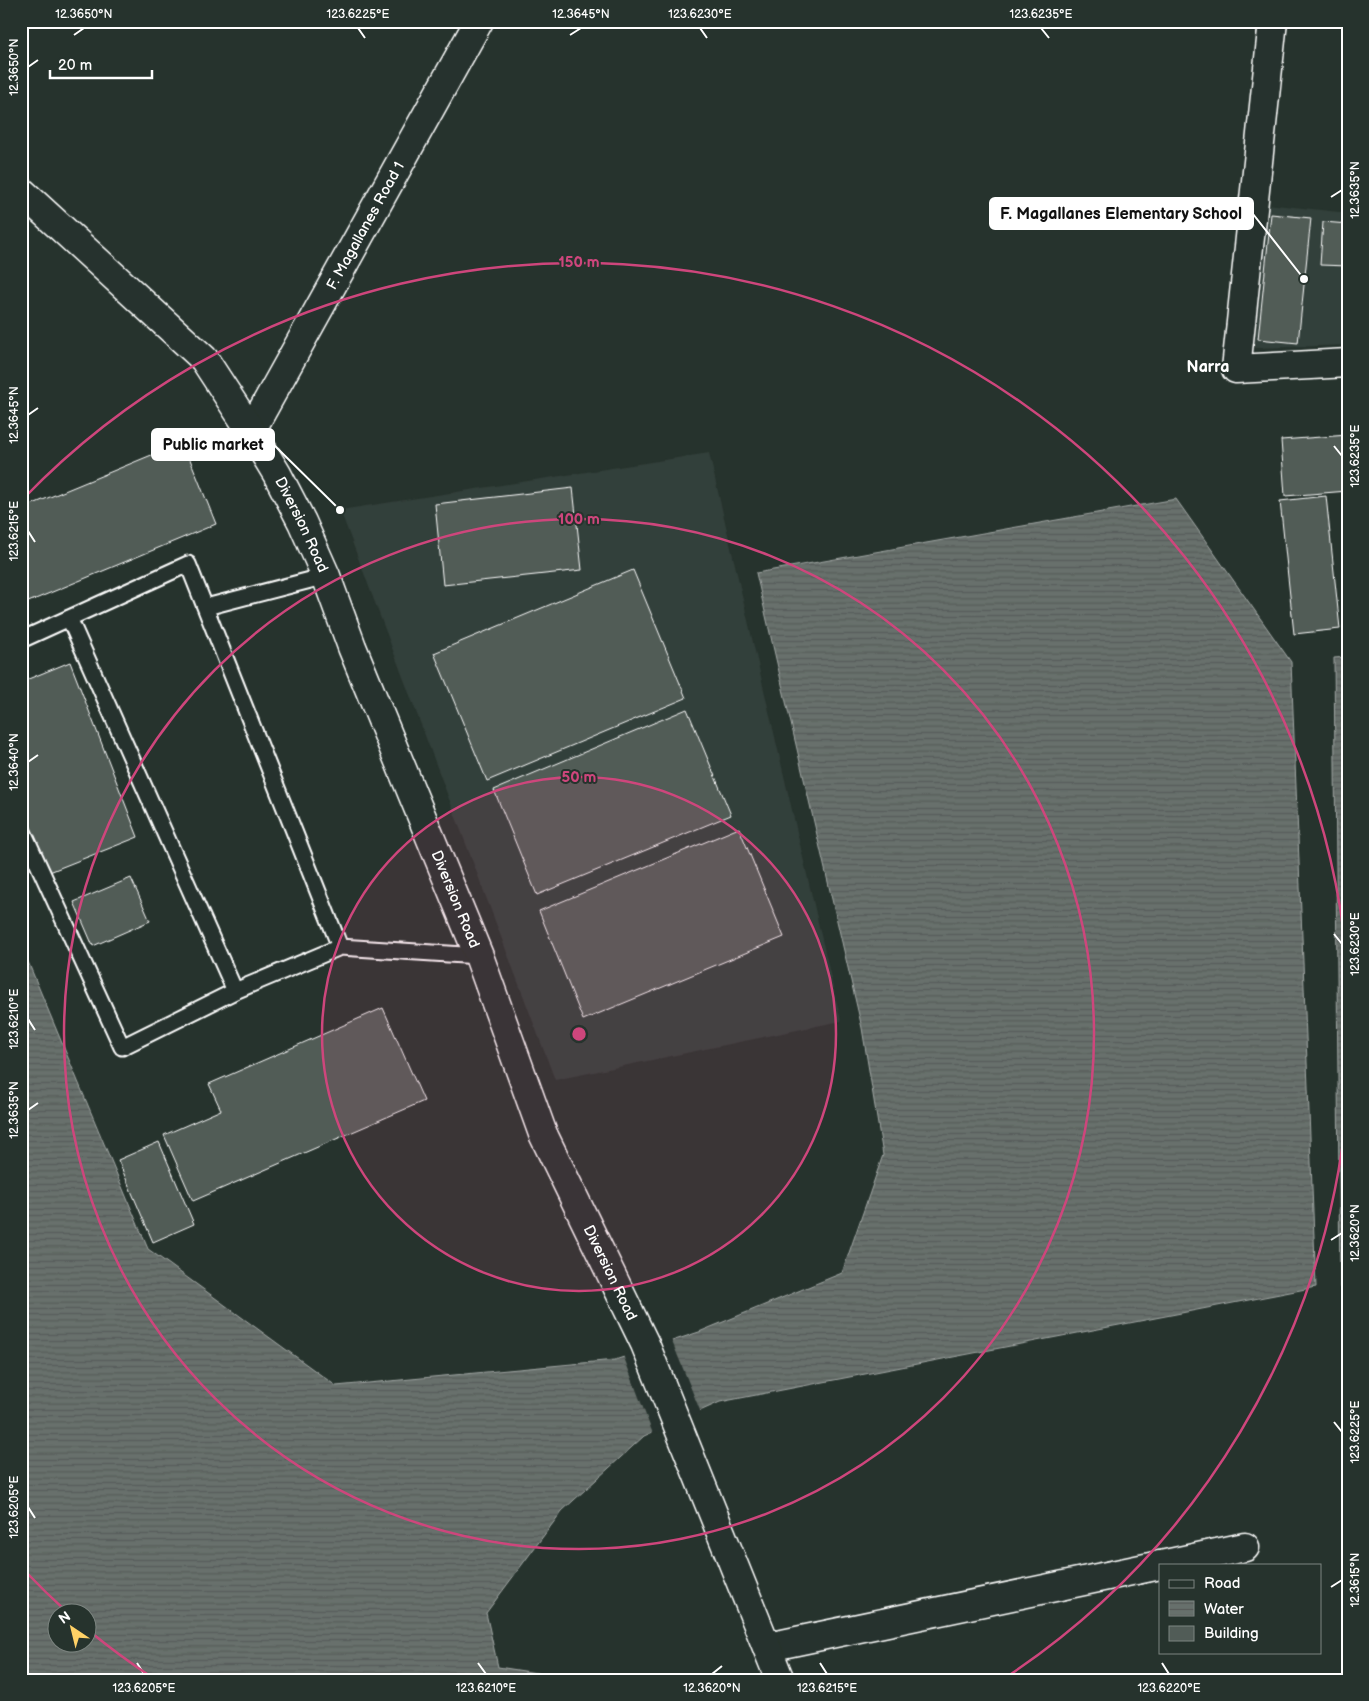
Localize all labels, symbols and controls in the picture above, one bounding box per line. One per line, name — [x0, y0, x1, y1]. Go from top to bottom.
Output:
text: 12.3650°N — [55, 7, 113, 22]
text: 123.6225°E — [327, 7, 390, 22]
text: 12.3645°N — [552, 7, 610, 22]
text: 123.6230°E — [668, 7, 732, 22]
text: 123.6235°E — [1010, 7, 1073, 22]
text: 12.3650°N — [7, 38, 22, 96]
scale bar — [50, 48, 152, 80]
text: 20 m — [58, 56, 92, 75]
street label: F. Magallanes Road 1 — [322, 158, 408, 293]
text: 12.3635°N — [1348, 161, 1363, 219]
callout: F. Magallanes Elementary School — [990, 198, 1253, 229]
text: F. Magallanes Elementary School — [1000, 205, 1242, 224]
text: 150 m — [558, 253, 600, 272]
district label: Narra — [1187, 358, 1229, 377]
text: 12.3645°N — [7, 386, 22, 444]
text: 123.6235°E — [1348, 424, 1363, 487]
callout: Public market — [152, 429, 274, 460]
text: Public market — [162, 436, 264, 455]
street label: Diversion Road — [271, 474, 333, 575]
text: 123.6215°E — [7, 501, 22, 561]
text: 100 m — [558, 510, 600, 529]
text: 12.3640°N — [7, 733, 22, 791]
text: 50 m — [562, 768, 597, 787]
street label: Diversion Road — [427, 848, 484, 951]
text: 123.6230°E — [1348, 912, 1363, 976]
text: 123.6210°E — [7, 989, 22, 1049]
centre of rings — [570, 1025, 588, 1043]
text: 12.3635°N — [7, 1081, 22, 1139]
text: 12.3620°N — [1348, 1204, 1363, 1262]
street label: Diversion Road — [579, 1222, 642, 1324]
text: 123.6225°E — [1348, 1400, 1363, 1463]
text: 123.6205°E — [7, 1475, 22, 1538]
text: 12.3615°N — [1348, 1553, 1363, 1607]
legend — [1159, 1564, 1322, 1654]
text: Road — [1204, 1574, 1240, 1593]
text: Water — [1204, 1600, 1244, 1619]
north arrow — [48, 1604, 98, 1654]
text: N — [56, 1608, 74, 1628]
text: Building — [1204, 1624, 1259, 1643]
text: 123.6205°E — [113, 1681, 176, 1696]
text: 123.6210°E — [456, 1681, 516, 1696]
text: 12.3620°N — [683, 1681, 741, 1696]
text: 123.6215°E — [797, 1681, 857, 1696]
text: 123.6220°E — [1137, 1681, 1201, 1696]

